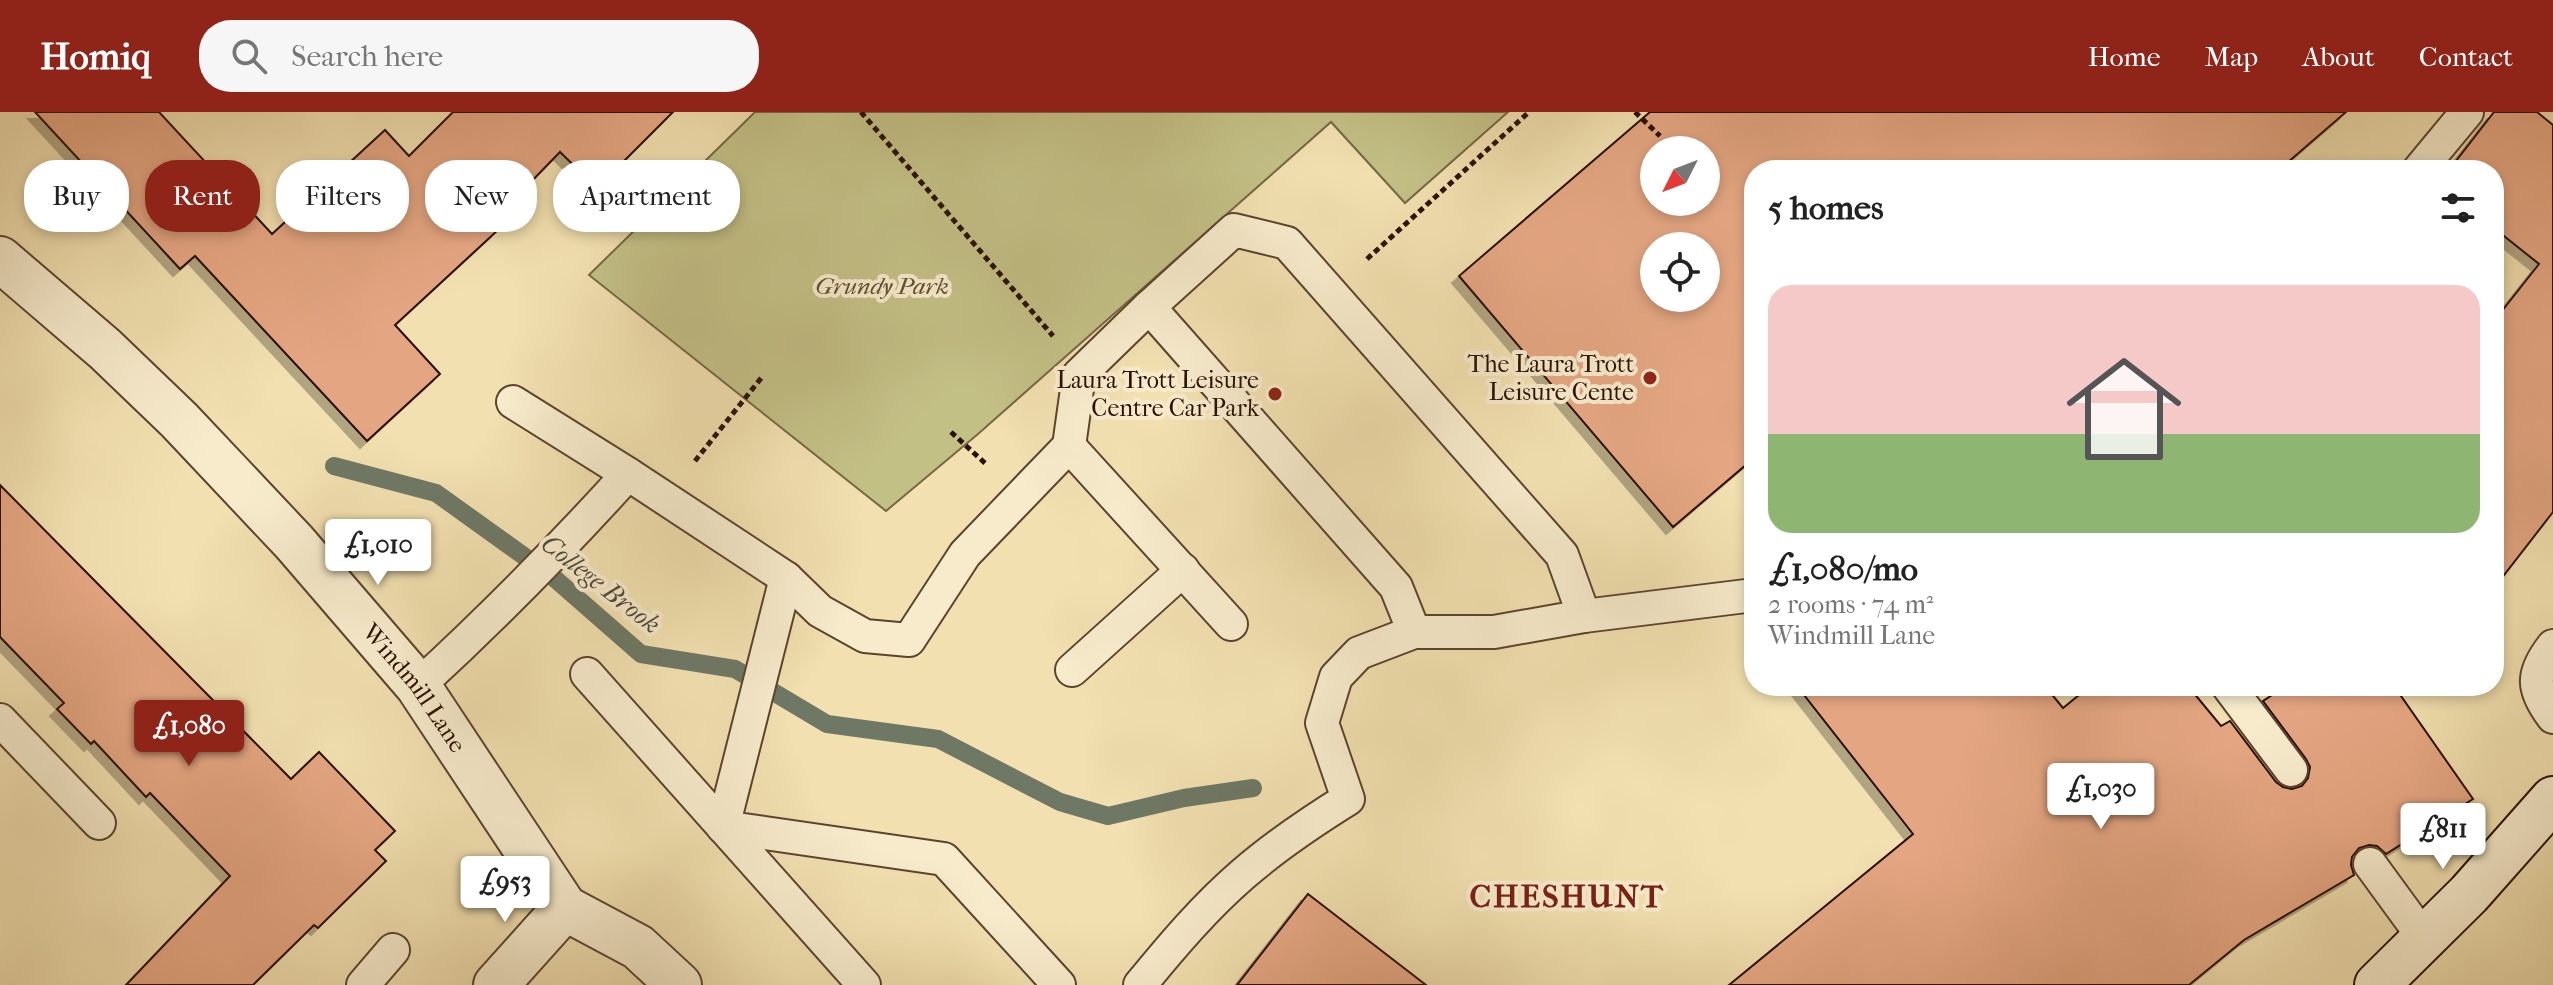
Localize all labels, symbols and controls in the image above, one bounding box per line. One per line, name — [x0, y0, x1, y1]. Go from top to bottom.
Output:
search box — [199, 20, 759, 92]
text: Homiq — [40, 34, 151, 79]
icon: search — [227, 34, 271, 78]
text: Search here — [291, 39, 443, 74]
text: Home — [2088, 40, 2161, 73]
text: Map — [2205, 40, 2258, 73]
text: About — [2302, 40, 2375, 73]
text: Contact — [2419, 40, 2513, 73]
north arrow — [1640, 136, 1720, 216]
map controls — [1640, 136, 1720, 312]
chip: Buy — [24, 160, 129, 232]
chip: Rent — [145, 160, 260, 232]
chip: Filters — [276, 160, 409, 232]
chip: New — [425, 160, 537, 232]
chip: Apartment — [553, 160, 740, 232]
icon: filters — [2436, 186, 2480, 230]
text: 5 homes — [1768, 188, 1883, 228]
button: locate — [1640, 232, 1720, 312]
park label: Grundy Park — [815, 272, 949, 300]
icon: home — [2052, 337, 2196, 481]
place label: The Laura Trott Leisure Cente — [1468, 350, 1634, 406]
place label: Laura Trott Leisure Centre Car Park — [1057, 366, 1260, 422]
marker: The Laura Trott Leisure Cente — [1641, 369, 1659, 387]
marker: Laura Trott Leisure Centre Car Park — [1266, 385, 1284, 403]
pin: £1,010 — [313, 519, 443, 587]
water label: College Brook — [535, 528, 667, 640]
text: £1,010 — [343, 529, 413, 560]
text: £1,080/mo — [1768, 549, 1918, 589]
text: 2 rooms · 74 m² — [1768, 589, 1933, 620]
street label: Windmill Lane — [356, 617, 472, 758]
text: Windmill Lane — [1768, 620, 1935, 651]
pin: £1,080 — [124, 700, 254, 768]
text: £1,080 — [152, 710, 226, 741]
pin: £1,030 — [2036, 763, 2166, 831]
text: £1,030 — [2065, 773, 2137, 804]
pin: £811 — [2396, 803, 2490, 871]
text: £811 — [2419, 813, 2467, 844]
pin: £953 — [458, 856, 552, 924]
text: £953 — [479, 866, 531, 897]
district label: CHESHUNT — [1470, 878, 1664, 915]

